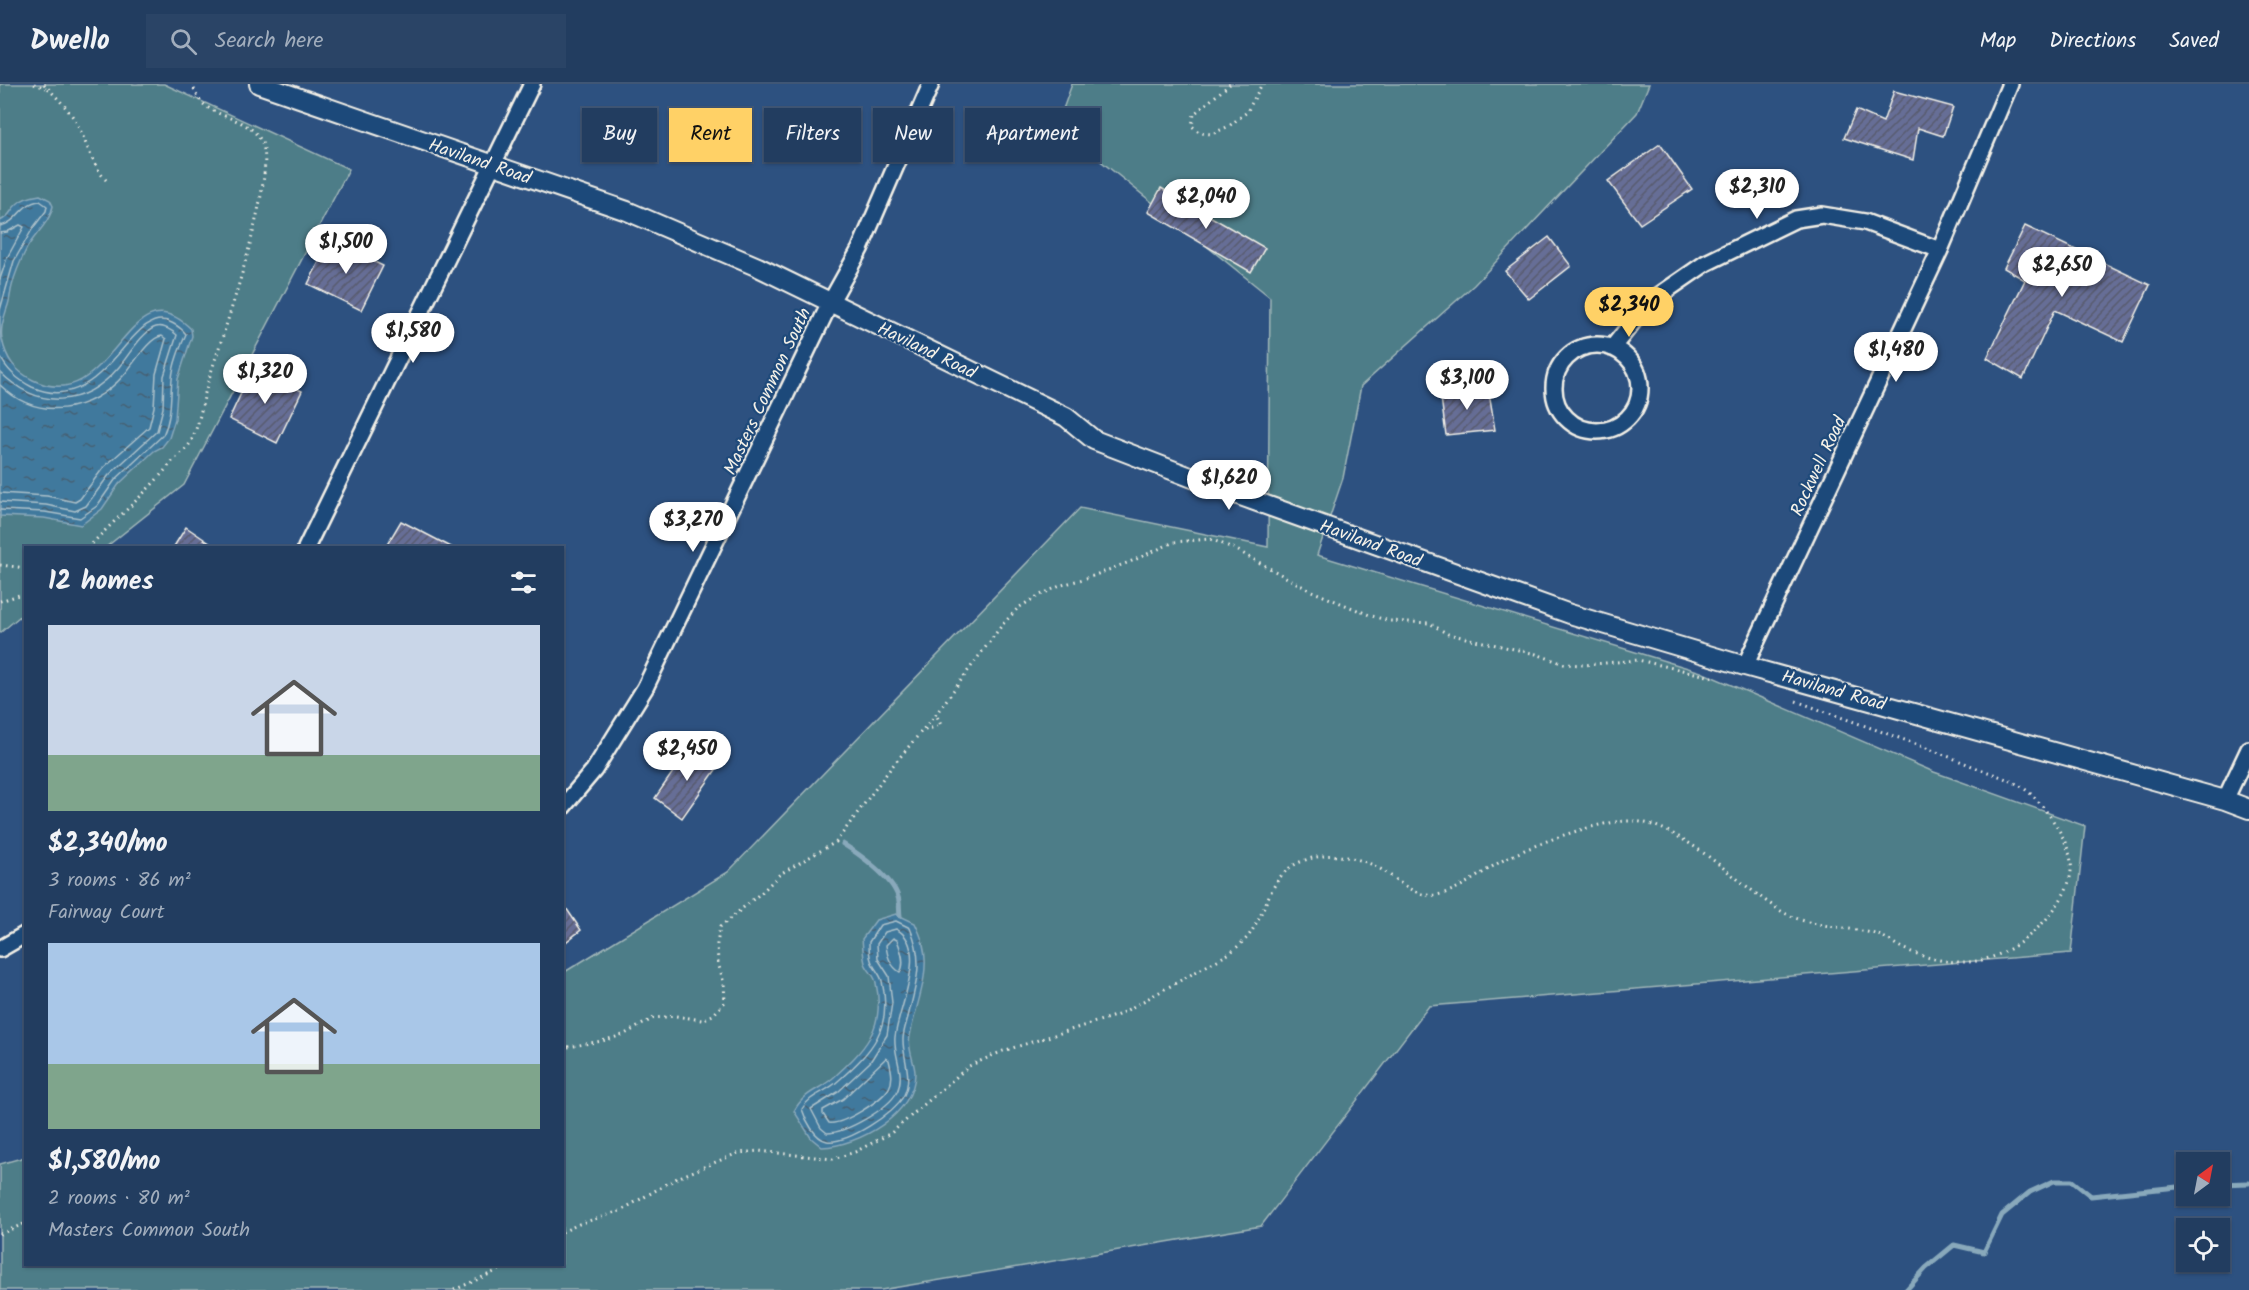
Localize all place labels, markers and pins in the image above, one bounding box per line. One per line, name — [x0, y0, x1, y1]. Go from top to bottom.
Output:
pin: $2,310 — [1708, 169, 1806, 220]
pin: $2,040 — [1157, 179, 1255, 230]
pin: $1,500 — [297, 224, 395, 275]
pin: $2,650 — [2013, 247, 2111, 298]
pin: $2,340 — [1580, 287, 1678, 338]
pin: $1,580 — [364, 313, 462, 364]
pin: $1,480 — [1847, 332, 1945, 383]
pin: $1,320 — [216, 354, 314, 405]
pin: $3,100 — [1418, 360, 1516, 411]
pin: $1,620 — [1180, 460, 1278, 511]
pin: $3,270 — [644, 502, 742, 553]
pin: $2,450 — [638, 731, 736, 782]

